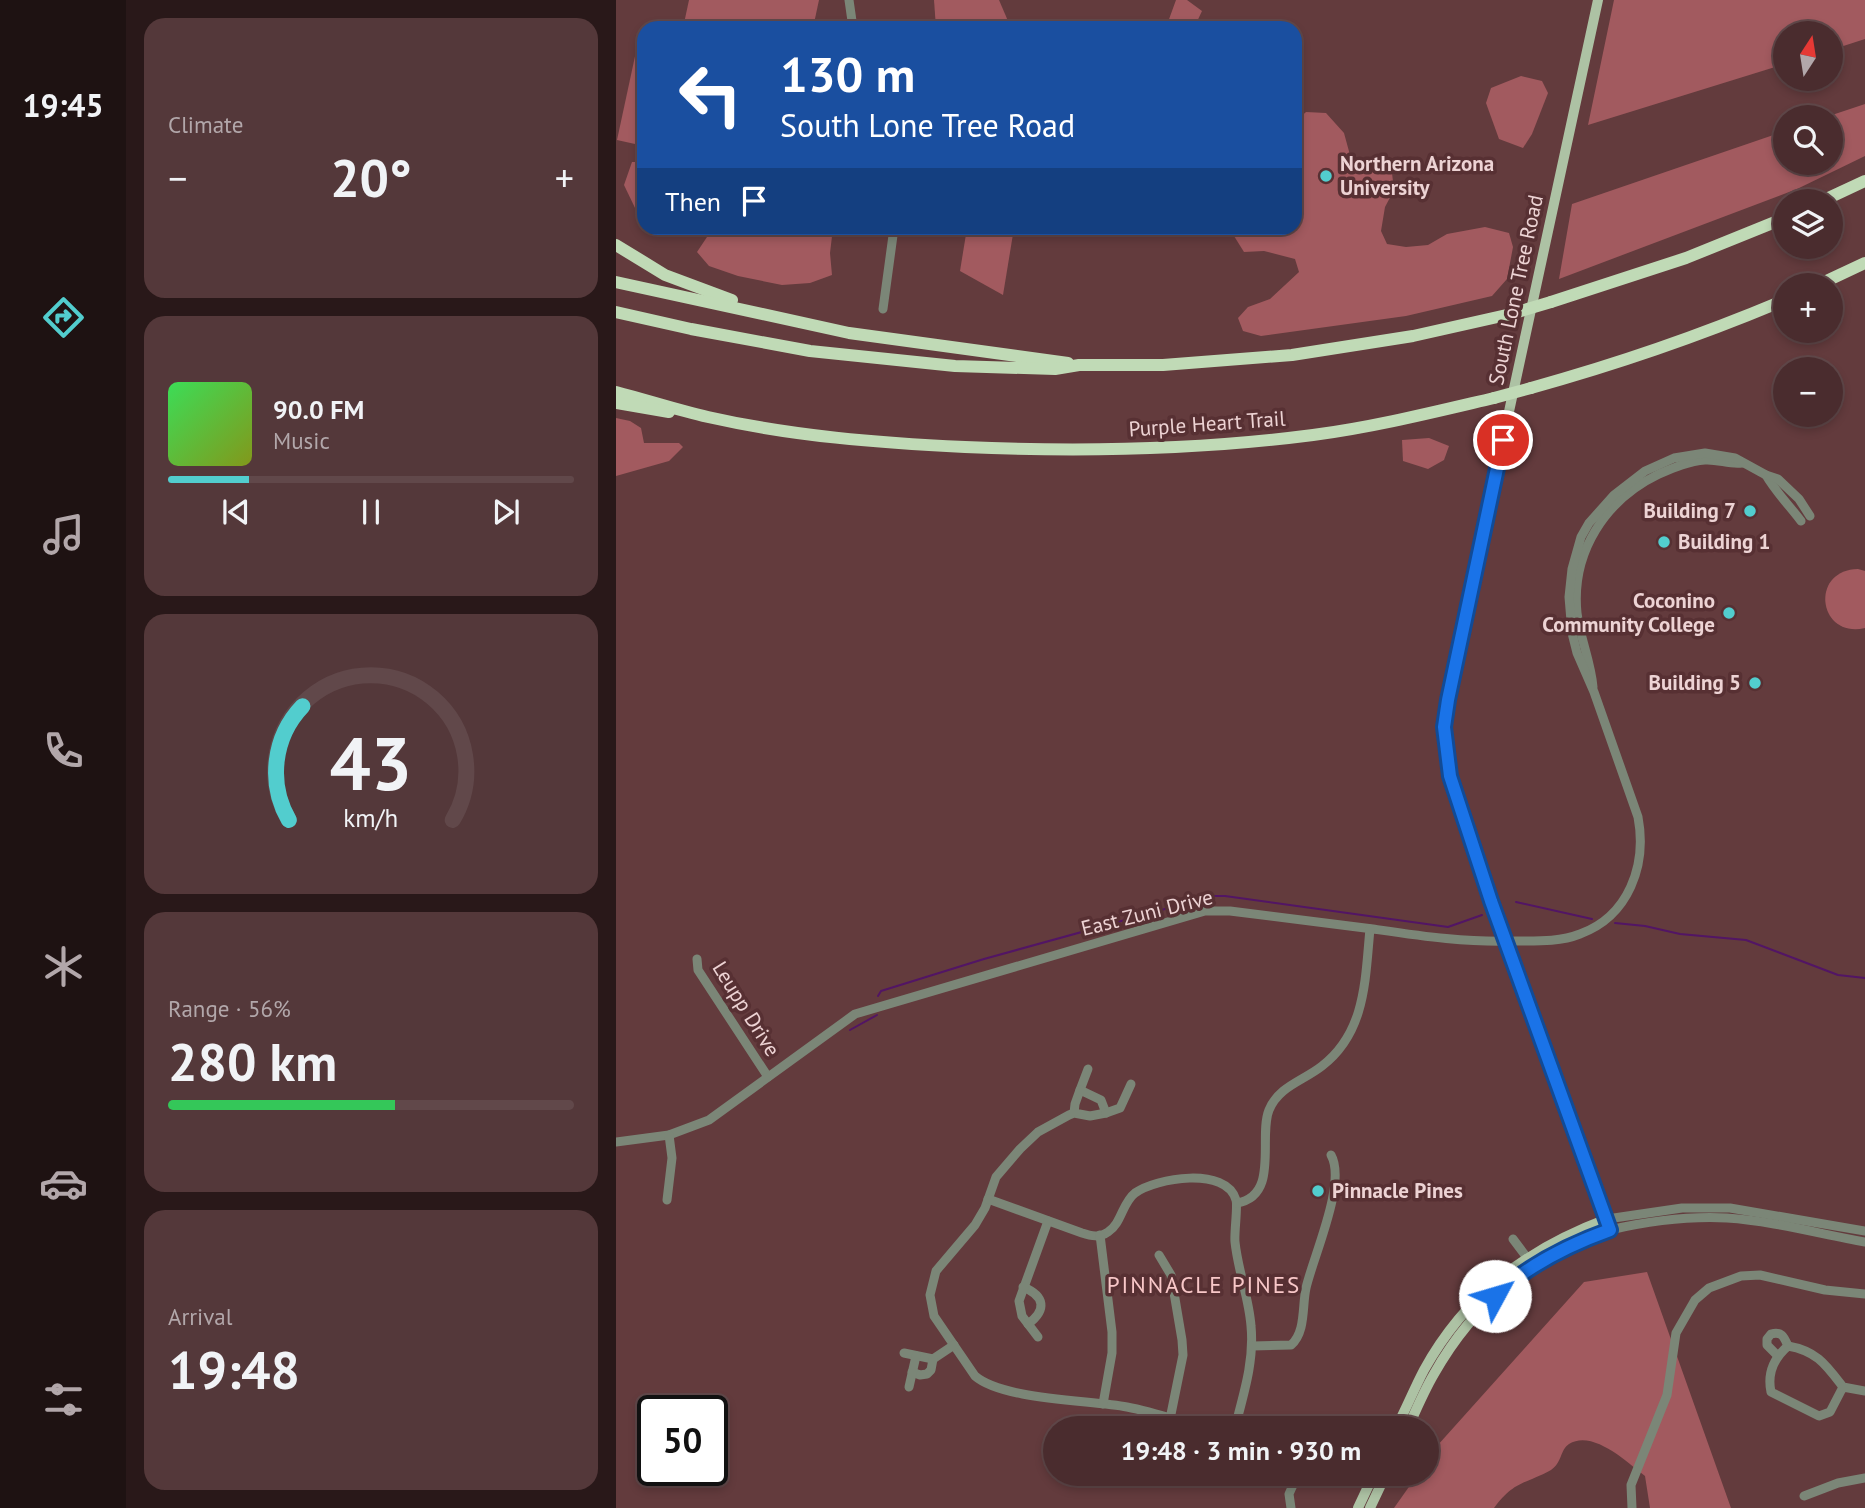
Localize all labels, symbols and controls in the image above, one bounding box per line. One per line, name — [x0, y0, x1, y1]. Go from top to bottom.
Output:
north arrow — [1773, 21, 1843, 91]
map controls — [1773, 21, 1843, 427]
text: 130 m — [780, 42, 915, 106]
icon: left — [665, 49, 756, 140]
text: 19:45 — [22, 84, 104, 126]
text: South Lone Tree Road — [780, 104, 1075, 146]
button: search — [1773, 105, 1843, 175]
text: Climate — [168, 110, 243, 139]
text: 20° — [330, 144, 412, 211]
place label: Northern Arizona University — [1340, 150, 1494, 201]
text: − — [168, 153, 187, 202]
text: + — [555, 153, 574, 202]
marker: Northern Arizona University — [1318, 168, 1334, 184]
icon: arrive — [735, 182, 773, 220]
text: Then — [665, 185, 721, 218]
button: layers — [1773, 189, 1843, 259]
street label: South Lone Tree Road — [1482, 192, 1549, 387]
button: + — [1773, 273, 1843, 343]
icon: directions — [39, 293, 88, 342]
button: − — [1773, 357, 1843, 427]
text: 90.0 FM — [273, 393, 364, 426]
street label: Purple Heart Trail — [1128, 405, 1286, 442]
pin — [1473, 410, 1533, 470]
icon: arrive — [1484, 421, 1522, 459]
text: Music — [273, 426, 330, 455]
icon: previous — [217, 493, 255, 531]
icon: pause — [352, 493, 390, 531]
icon: next — [487, 493, 525, 531]
place label: Building 7 — [1644, 497, 1736, 524]
marker: Building 7 — [1742, 503, 1758, 519]
icon: music — [39, 510, 88, 559]
place label: Building 1 — [1678, 528, 1770, 555]
marker: Building 1 — [1656, 534, 1672, 550]
place label: Coconino Community College — [1542, 587, 1715, 638]
marker: Coconino Community College — [1721, 605, 1737, 621]
place label: Building 5 — [1649, 669, 1741, 696]
marker: Building 5 — [1747, 675, 1763, 691]
text: 43 — [330, 716, 412, 810]
icon: phone — [39, 726, 88, 775]
text: km/h — [344, 802, 398, 834]
street label: East Zuni Drive — [1078, 883, 1216, 942]
icon: climate — [39, 942, 88, 991]
street label: Leupp Drive — [707, 956, 786, 1061]
text: Range · 56% — [168, 994, 291, 1023]
text: 280 km — [168, 1028, 337, 1095]
icon: car — [39, 1159, 88, 1208]
place label: Pinnacle Pines — [1332, 1177, 1463, 1204]
marker: Pinnacle Pines — [1310, 1183, 1326, 1199]
position arrow — [1458, 1259, 1532, 1333]
district label: PINNACLE PINES — [1107, 1270, 1301, 1299]
text: Arrival — [168, 1302, 232, 1331]
text: 19:48 — [168, 1336, 300, 1403]
icon: filters — [39, 1375, 88, 1424]
speed limit sign: 50 — [637, 1395, 728, 1486]
text: 19:48 · 3 min · 930 m — [1121, 1434, 1361, 1467]

